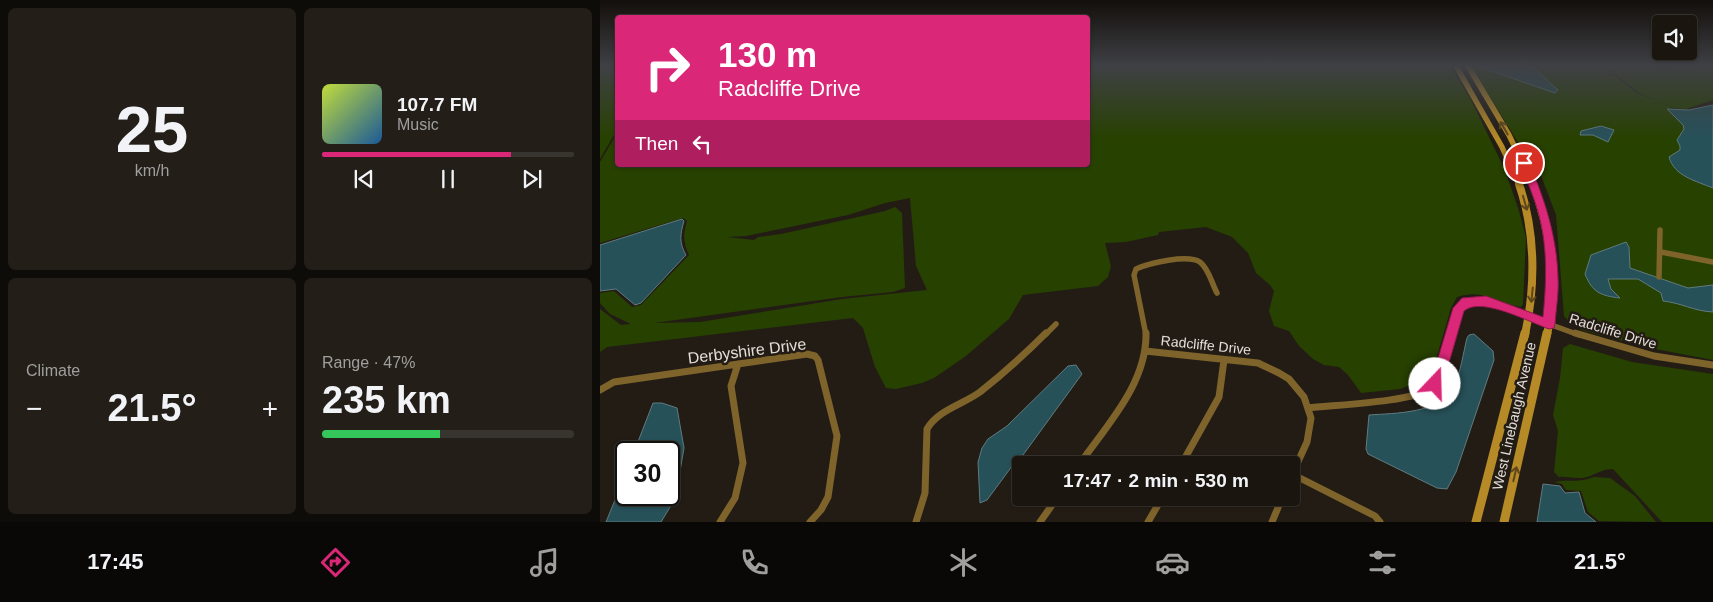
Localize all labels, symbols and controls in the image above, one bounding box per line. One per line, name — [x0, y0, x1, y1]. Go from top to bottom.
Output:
map controls — [1652, 15, 1697, 60]
button: sound — [1652, 15, 1697, 60]
icon: right — [635, 35, 700, 100]
text: 130 m — [718, 35, 817, 74]
text: Radcliffe Drive — [718, 76, 861, 101]
text: 25 — [116, 93, 188, 166]
text: 107.7 FM — [397, 94, 477, 115]
text: Music — [397, 116, 439, 133]
one-way arrow — [1498, 121, 1508, 135]
icon: left — [688, 130, 716, 158]
text: Then — [635, 133, 678, 154]
pin — [1503, 142, 1545, 184]
icon: arrive — [1510, 149, 1538, 177]
text: km/h — [135, 162, 169, 179]
icon: previous — [350, 165, 378, 193]
icon: pause — [434, 165, 462, 193]
icon: next — [518, 165, 546, 193]
one-way arrow — [1520, 195, 1530, 211]
one-way arrow — [1527, 287, 1537, 303]
street label: Radcliffe Drive — [1567, 310, 1659, 352]
street label: Radcliffe Drive — [1160, 332, 1252, 358]
street label: Derbyshire Drive — [687, 335, 807, 367]
street label: West Linebaugh Avenue — [1489, 340, 1539, 492]
text: Range · 47% — [322, 354, 415, 371]
position arrow — [1408, 357, 1460, 409]
text: Climate — [26, 362, 80, 379]
text: 235 km — [322, 379, 451, 421]
text: 21.5° — [107, 387, 197, 429]
text: − — [26, 393, 42, 424]
text: + — [262, 393, 278, 424]
speed limit sign: 30 — [615, 441, 680, 506]
one-way arrow — [1511, 467, 1520, 483]
text: 17:47 · 2 min · 530 m — [1063, 470, 1249, 491]
icon: directions — [318, 545, 353, 580]
icon: music — [527, 545, 562, 580]
icon: phone — [737, 545, 772, 580]
icon: climate — [946, 545, 981, 580]
icon: car — [1155, 545, 1190, 580]
icon: filters — [1365, 545, 1400, 580]
text: 17:45 — [87, 549, 143, 574]
text: 21.5° — [1574, 549, 1626, 574]

